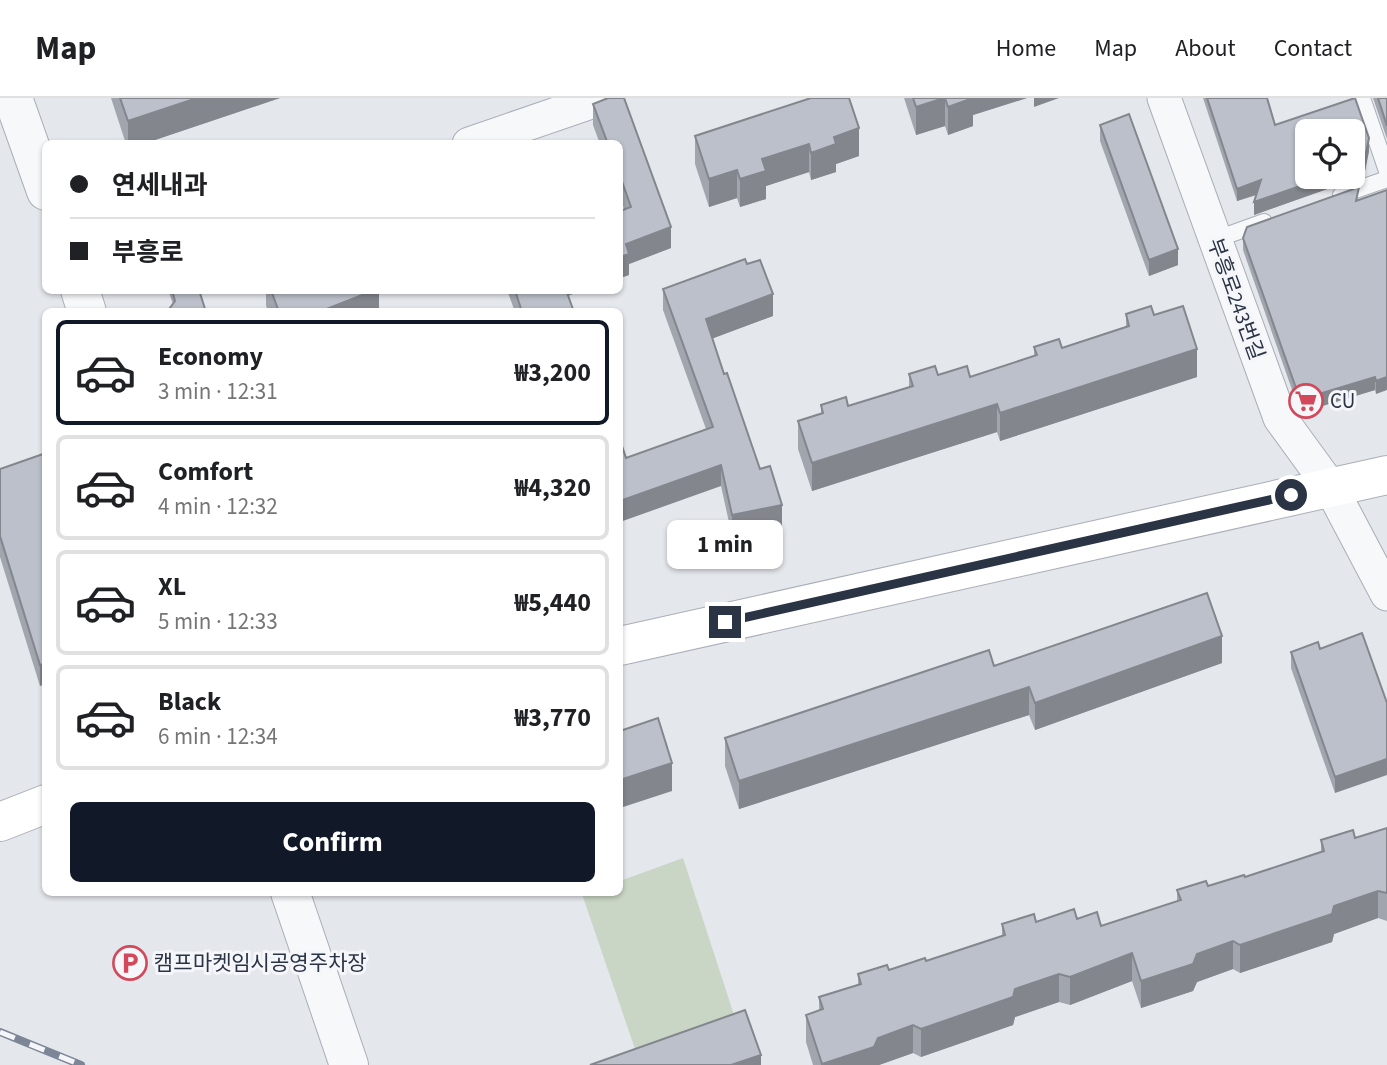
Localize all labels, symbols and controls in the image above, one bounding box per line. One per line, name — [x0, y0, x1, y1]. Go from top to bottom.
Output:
text: Map — [35, 25, 96, 72]
text: Home — [996, 31, 1056, 66]
text: Map — [1094, 31, 1137, 66]
text: About — [1175, 31, 1236, 66]
text: Contact — [1274, 31, 1352, 66]
map controls — [1295, 119, 1365, 189]
button: locate — [1295, 119, 1365, 189]
text: 연세내과 — [112, 167, 208, 204]
text: 부흥로 — [112, 234, 184, 271]
street label: 부흥로243번길 — [1200, 234, 1272, 364]
text: Economy — [158, 338, 263, 375]
icon: car — [74, 341, 137, 404]
text: ₩3,200 — [515, 354, 591, 391]
text: 3 min · 12:31 — [158, 375, 278, 408]
supermarket icon: CU — [1287, 382, 1325, 420]
place label: CU — [1330, 386, 1355, 416]
text: Comfort — [158, 453, 253, 490]
icon: car — [74, 456, 137, 519]
text: ₩4,320 — [515, 469, 591, 506]
route start — [1275, 479, 1307, 511]
text: 4 min · 12:32 — [158, 490, 278, 523]
callout: 1 min — [667, 520, 783, 570]
text: 1 min — [697, 528, 753, 561]
text: XL — [158, 568, 186, 605]
icon: car — [74, 571, 137, 634]
text: ₩5,440 — [515, 584, 591, 621]
text: 5 min · 12:33 — [158, 605, 278, 638]
route end — [709, 606, 741, 638]
text: Black — [158, 683, 221, 720]
icon: car — [74, 686, 137, 749]
text: ₩3,770 — [515, 699, 591, 736]
text: 6 min · 12:34 — [158, 720, 278, 753]
button: Confirm — [70, 802, 595, 882]
parking icon: 캠프마켓임시공영주차장 — [111, 944, 149, 982]
place label: 캠프마켓임시공영주차장 — [154, 948, 367, 978]

